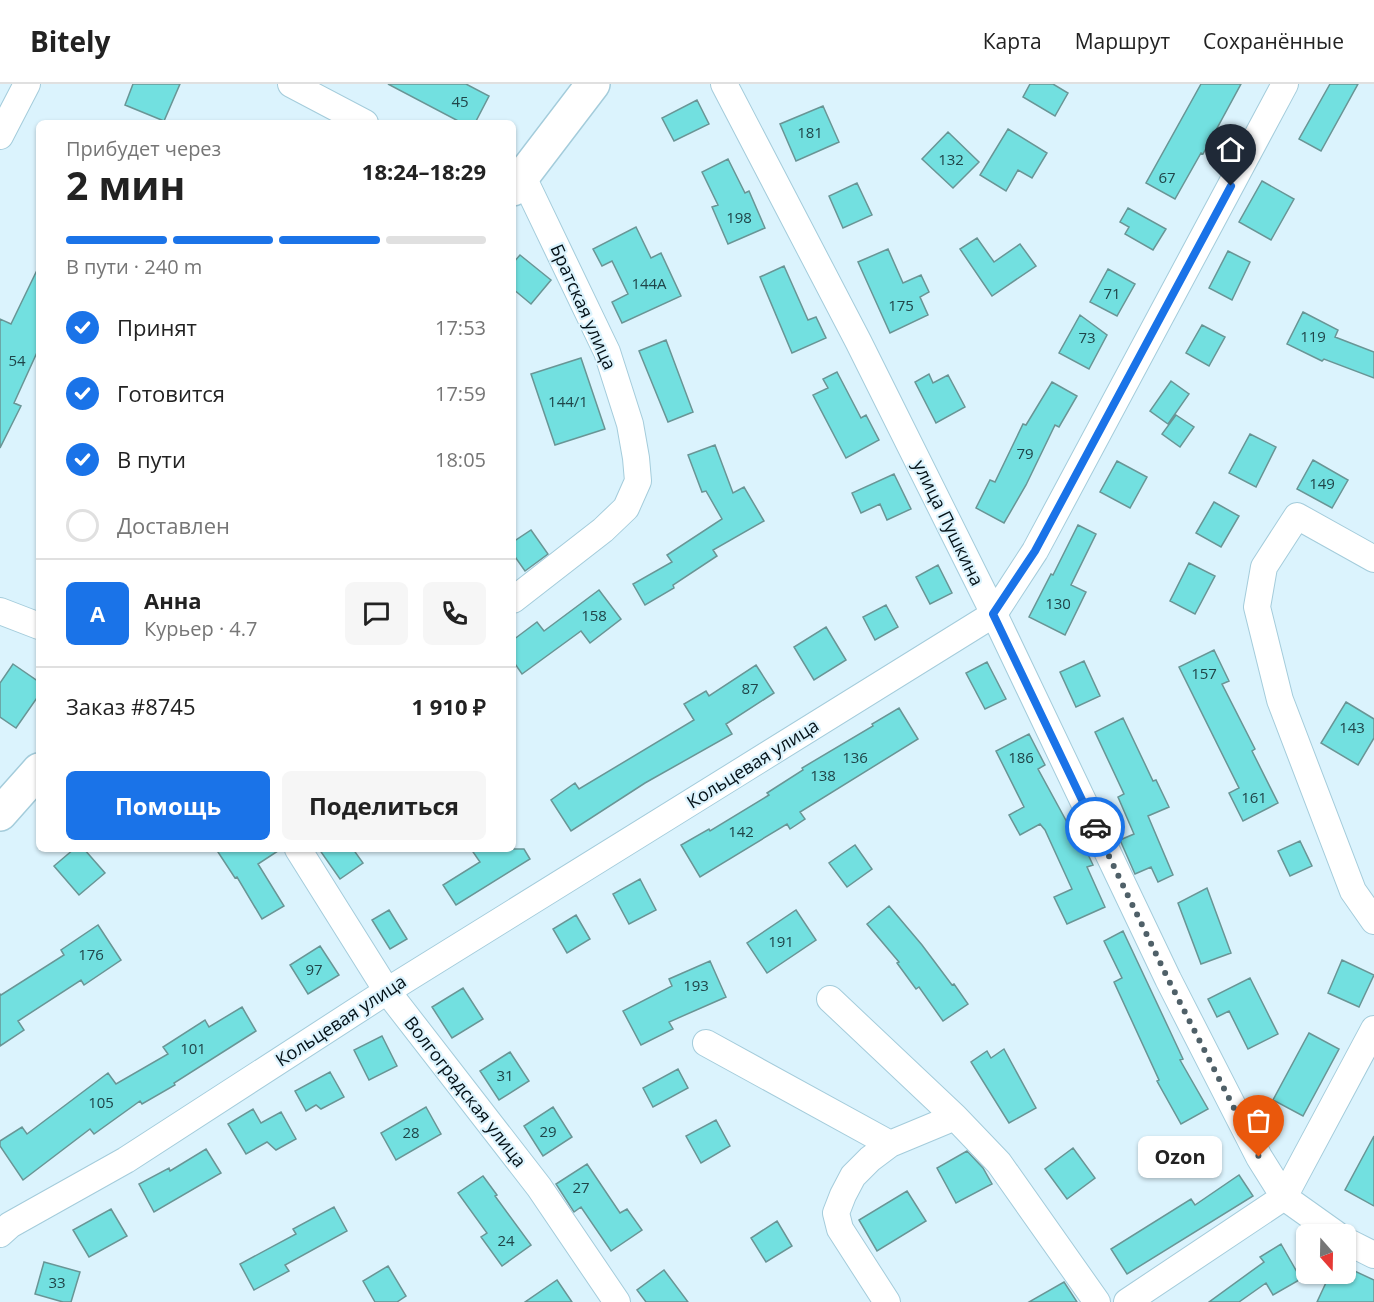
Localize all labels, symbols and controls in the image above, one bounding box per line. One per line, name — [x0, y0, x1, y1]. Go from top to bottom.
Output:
text: Bitely — [30, 22, 111, 60]
text: Карта — [983, 27, 1042, 55]
text: Маршрут — [1075, 27, 1170, 55]
text: Сохранённые — [1203, 27, 1344, 55]
house number: 45 — [451, 91, 469, 111]
house number: 181 — [797, 122, 823, 142]
pin — [1205, 124, 1256, 186]
icon: home — [1214, 133, 1247, 166]
text: Прибудет через — [66, 135, 221, 162]
house number: 132 — [938, 149, 964, 169]
text: 18:24–18:29 — [362, 156, 486, 186]
text: 2 мин — [66, 158, 185, 211]
house number: 67 — [1158, 167, 1176, 187]
house number: 198 — [726, 207, 752, 227]
street label: Братская улица — [545, 240, 622, 373]
text: В пути · 240 m — [66, 253, 202, 280]
house number: 144А — [631, 273, 667, 293]
house number: 71 — [1103, 283, 1121, 303]
house number: 175 — [888, 295, 914, 315]
icon: check — [66, 311, 99, 344]
text: Принят — [117, 312, 197, 342]
text: 17:53 — [435, 314, 486, 341]
house number: 119 — [1300, 326, 1326, 346]
house number: 73 — [1078, 327, 1096, 347]
house number: 54 — [8, 350, 26, 370]
icon: check — [66, 377, 99, 410]
text: Готовится — [117, 378, 225, 408]
text: 17:59 — [435, 380, 486, 407]
house number: 144/1 — [548, 391, 588, 411]
icon: check — [66, 443, 99, 476]
house number: 79 — [1016, 443, 1034, 463]
text: В пути — [117, 444, 186, 474]
text: 18:05 — [435, 446, 486, 473]
street label: улица Пушкина — [908, 456, 990, 589]
house number: 149 — [1309, 473, 1335, 493]
text: Доставлен — [117, 510, 230, 540]
button: chat — [345, 582, 408, 645]
button: phone — [423, 582, 486, 645]
text: Анна — [144, 585, 202, 615]
house number: 130 — [1045, 593, 1071, 613]
text: А — [90, 598, 105, 628]
house number: 158 — [581, 605, 607, 625]
text: Курьер · 4.7 — [144, 615, 258, 642]
house number: 157 — [1191, 663, 1217, 683]
house number: 87 — [741, 678, 759, 698]
text: Заказ #8745 — [66, 691, 196, 721]
text: 1 910 ₽ — [411, 691, 486, 721]
street label: Кольцевая улица — [682, 713, 823, 813]
house number: 143 — [1339, 717, 1365, 737]
house number: 136 — [842, 747, 868, 767]
house number: 186 — [1008, 747, 1034, 767]
house number: 138 — [810, 765, 836, 785]
button: Помощь — [66, 771, 270, 840]
button: Поделиться — [282, 771, 486, 840]
house number: 161 — [1241, 787, 1267, 807]
courier — [1065, 797, 1125, 857]
icon: car — [1079, 811, 1112, 844]
house number: 142 — [728, 821, 754, 841]
house number: 191 — [768, 931, 794, 951]
house number: 176 — [78, 944, 104, 964]
house number: 97 — [305, 959, 323, 979]
street label: Кольцевая улица — [271, 969, 410, 1071]
house number: 193 — [683, 975, 709, 995]
street label: Волгоградская улица — [399, 1011, 532, 1172]
house number: 101 — [180, 1038, 206, 1058]
house number: 31 — [496, 1065, 514, 1085]
house number: 105 — [88, 1092, 114, 1112]
pin — [1233, 1095, 1284, 1157]
icon: bag — [1242, 1104, 1275, 1137]
house number: 29 — [539, 1121, 557, 1141]
house number: 28 — [402, 1122, 420, 1142]
callout: Ozon — [1139, 1136, 1223, 1178]
text: Ozon — [1154, 1143, 1206, 1170]
house number: 27 — [572, 1177, 590, 1197]
north arrow — [1296, 1224, 1356, 1284]
map controls — [1296, 1224, 1356, 1284]
house number: 24 — [497, 1230, 515, 1250]
house number: 33 — [48, 1272, 66, 1292]

